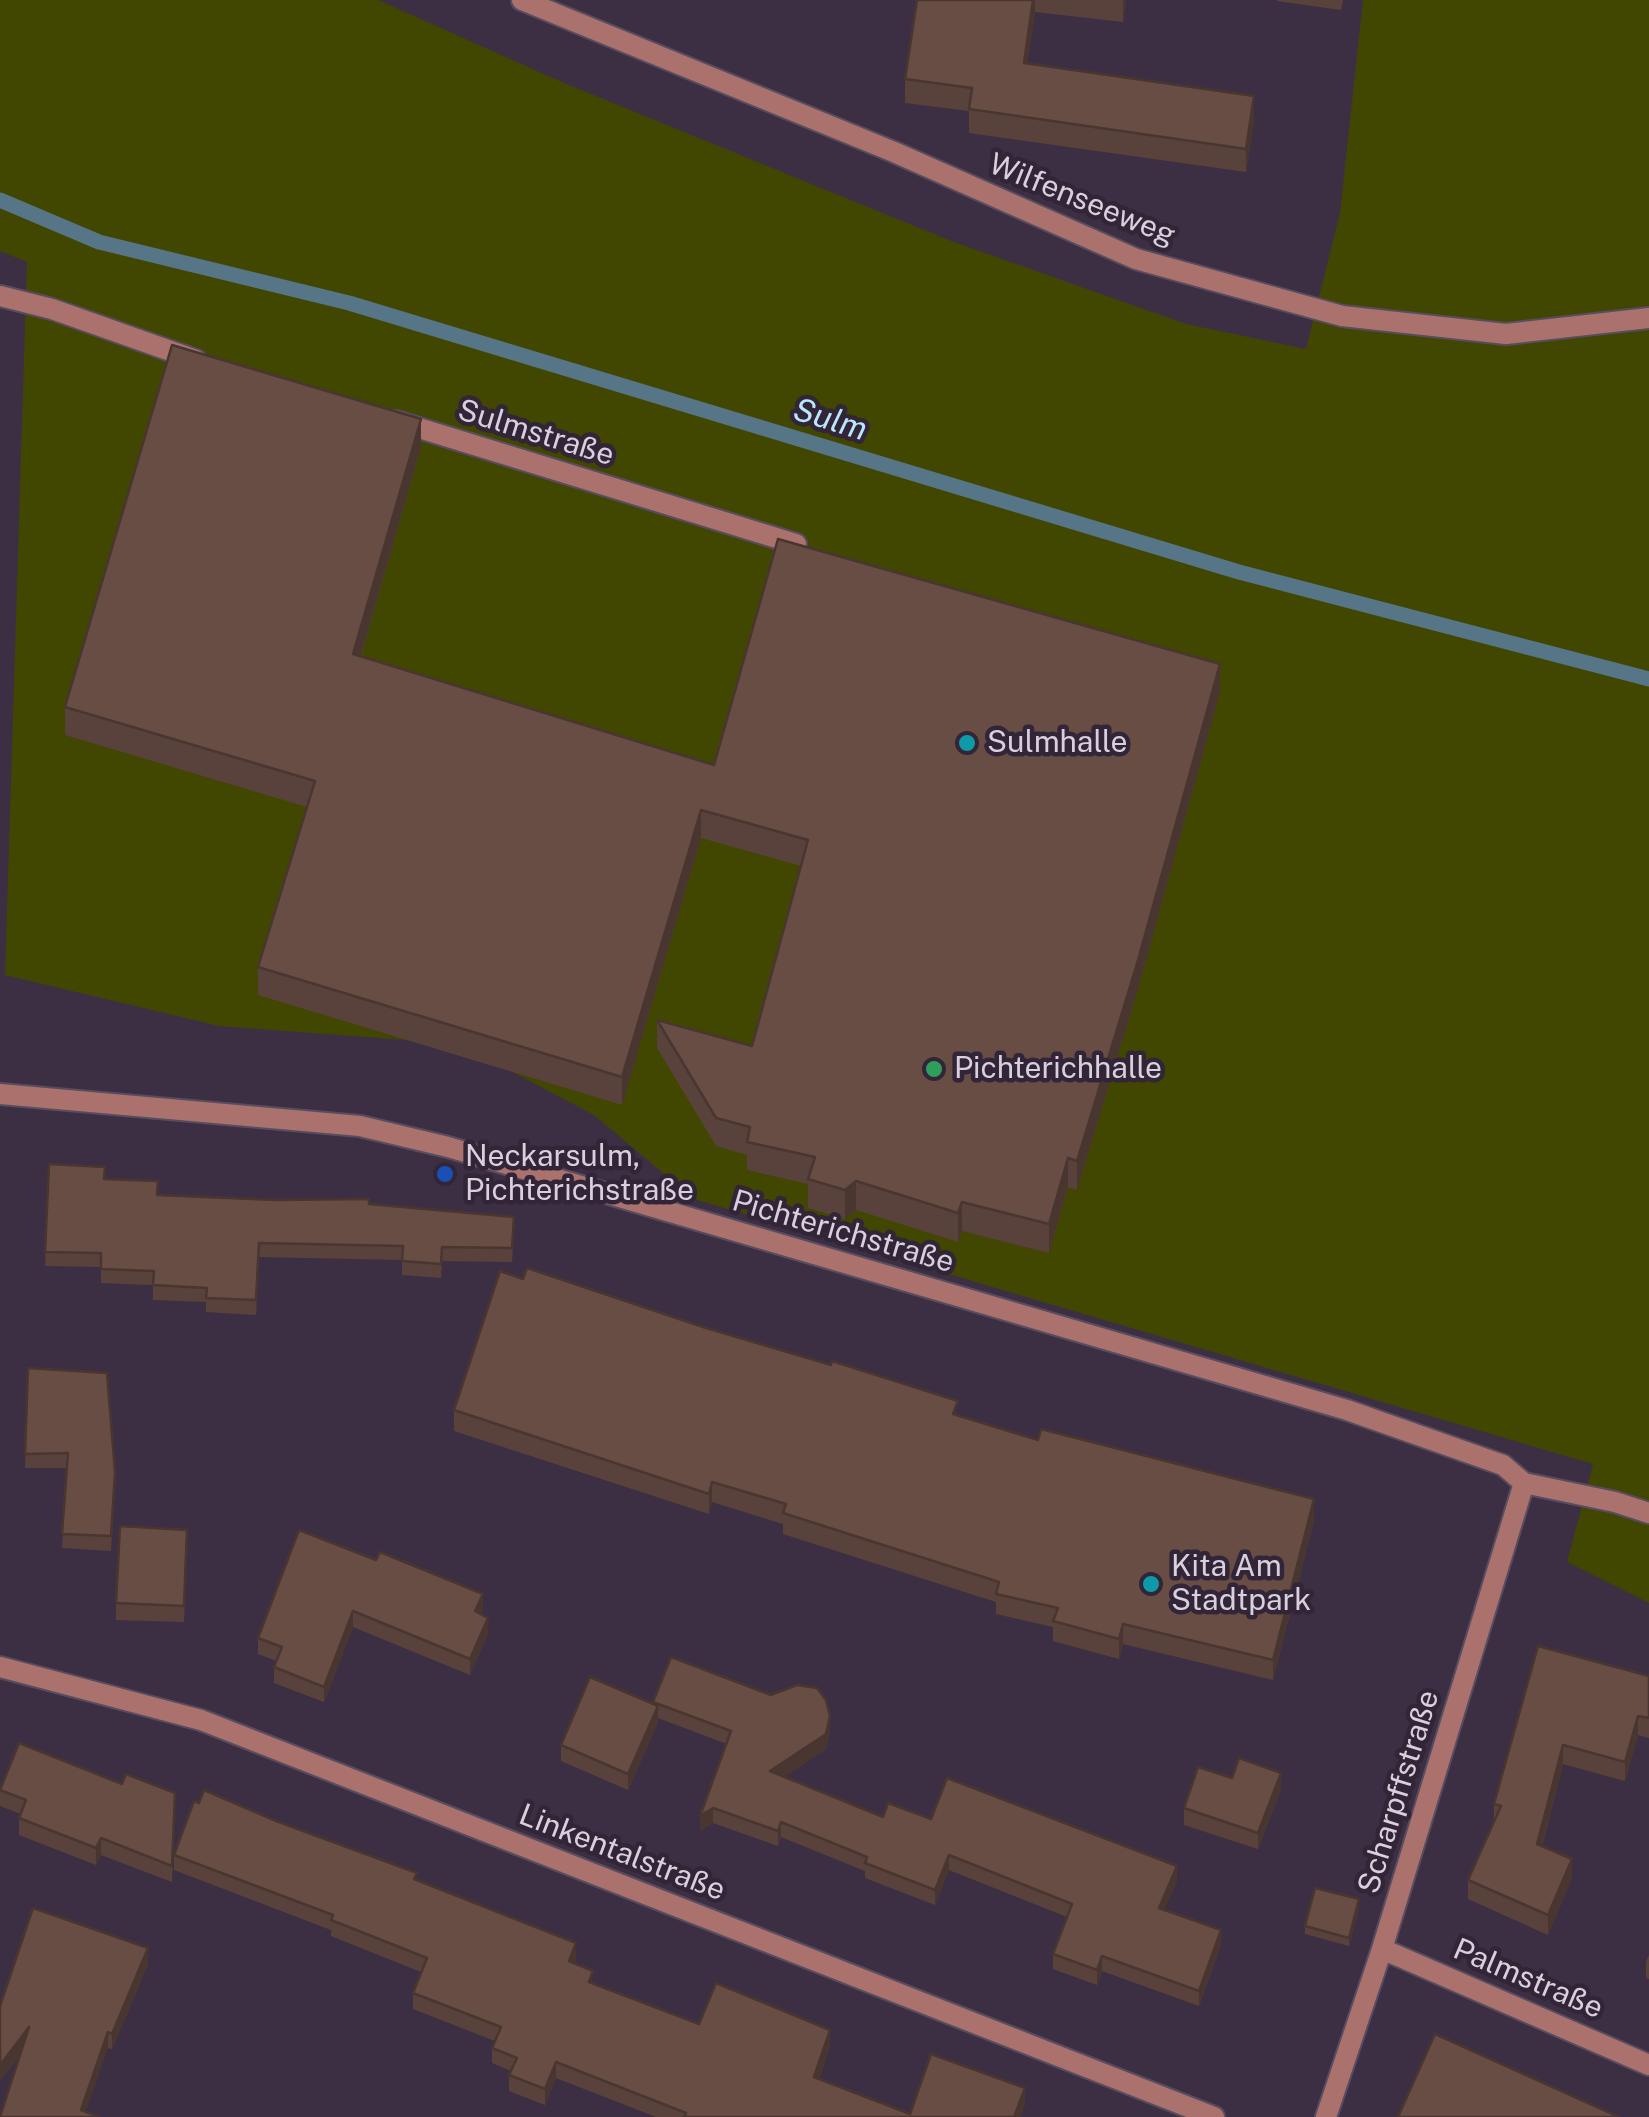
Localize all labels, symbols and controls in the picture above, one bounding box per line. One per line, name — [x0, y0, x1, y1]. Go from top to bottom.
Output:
street label: Wilfenseeweg — [983, 146, 1181, 254]
water label: Sulm — [789, 391, 871, 449]
street label: Sulmstraße — [454, 392, 618, 474]
place label: Sulmhalle — [987, 725, 1127, 761]
marker: Sulmhalle — [956, 732, 978, 754]
place label: Pichterichhalle — [954, 1051, 1162, 1087]
marker: Pichterichhalle — [923, 1058, 945, 1080]
place label: Neckarsulm, Pichterichstraße — [465, 1139, 694, 1210]
marker: Neckarsulm, Pichterichstraße — [434, 1163, 456, 1185]
street label: Pichterichstraße — [728, 1183, 958, 1281]
place label: Kita Am Stadtpark — [1171, 1549, 1311, 1620]
marker: Kita Am Stadtpark — [1140, 1573, 1162, 1595]
street label: Scharpffstraße — [1351, 1686, 1447, 1898]
street label: Linkentalstraße — [514, 1797, 730, 1909]
street label: Palmstraße — [1448, 1931, 1608, 2027]

